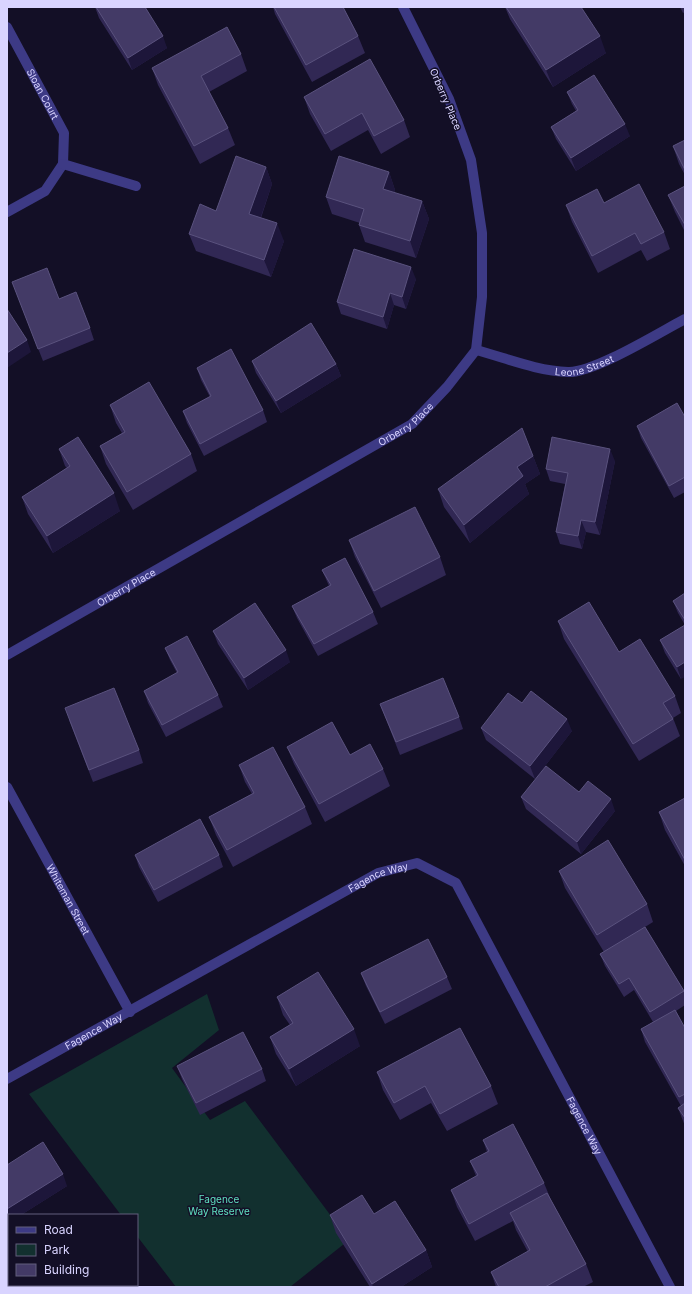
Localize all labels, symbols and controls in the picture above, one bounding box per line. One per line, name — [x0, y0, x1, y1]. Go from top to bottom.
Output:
street label: Orberry Place — [428, 66, 464, 132]
street label: Sloan Court — [25, 67, 62, 122]
street label: Leone Street — [554, 352, 616, 378]
street label: Orberry Place — [376, 400, 435, 448]
street label: Orberry Place — [94, 566, 158, 609]
street label: Fagence Way — [346, 859, 410, 894]
street label: Whiteman Street — [44, 862, 93, 937]
street label: Fagence Way — [63, 1010, 125, 1052]
street label: Fagence Way — [564, 1095, 605, 1157]
park label: Fagence Way Reserve — [188, 1193, 250, 1217]
legend — [8, 1214, 138, 1286]
text: Road — [44, 1222, 73, 1237]
text: Park — [44, 1242, 70, 1257]
text: Building — [44, 1262, 89, 1277]

